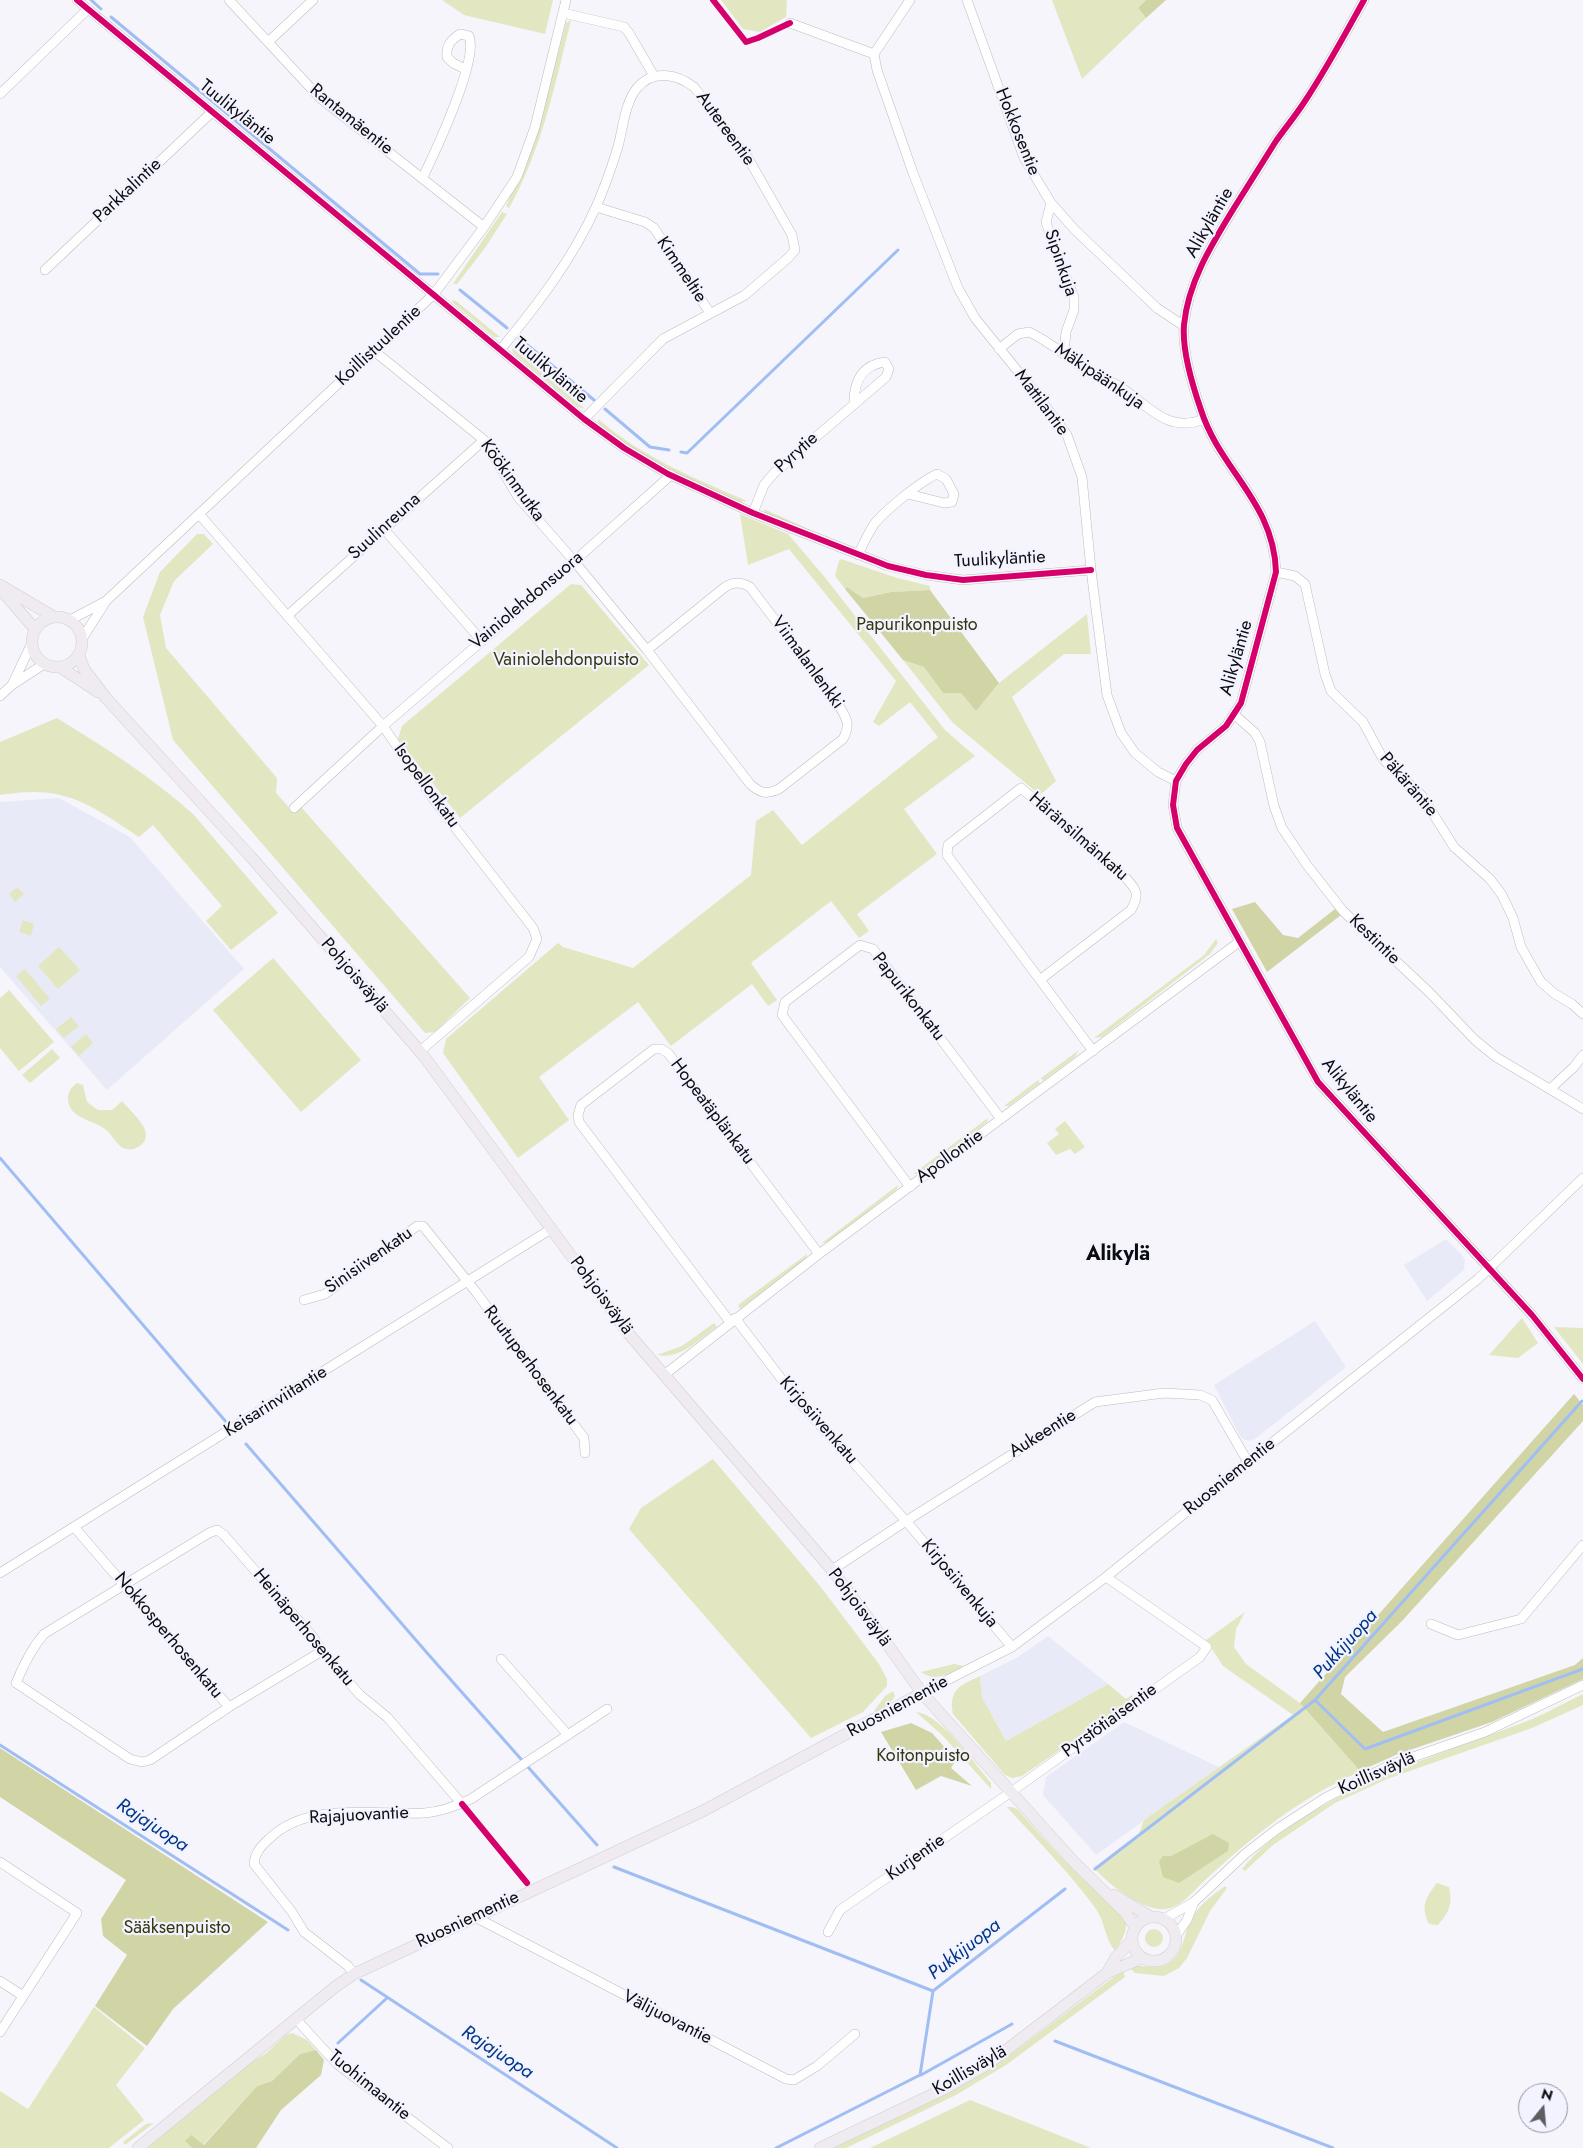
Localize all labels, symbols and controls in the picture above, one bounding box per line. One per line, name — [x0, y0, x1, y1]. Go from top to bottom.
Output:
street label: Tuulikyläntie — [195, 76, 279, 150]
street label: Rantamäentie — [305, 80, 397, 160]
street label: Hokkosentie — [990, 85, 1044, 179]
street label: Autereentie — [691, 88, 759, 170]
street label: Parkkalintie — [89, 154, 167, 228]
street label: Alikyläntie — [1181, 184, 1239, 262]
street label: Sipinkuja — [1039, 227, 1081, 299]
street label: Kimmeltie — [651, 233, 711, 307]
street label: Koillistuulentie — [332, 301, 426, 391]
street label: Tuulikyläntie — [508, 333, 592, 409]
street label: Mäkipäänkuja — [1050, 339, 1148, 415]
street label: Mattilantie — [1009, 366, 1073, 440]
street label: Pyrytie — [771, 428, 823, 478]
street label: Köökinmutka — [475, 436, 549, 526]
street label: Suulinreuna — [344, 489, 426, 565]
street label: Vainiolehdonsuora — [466, 547, 588, 655]
street label: Tuulikyläntie — [954, 547, 1046, 573]
street label: Viimalanlenkki — [766, 612, 848, 714]
park label: Papurikonpuisto — [856, 615, 978, 637]
street label: Alikyläntie — [1216, 618, 1258, 698]
park label: Vainiolehdonpuisto — [493, 650, 639, 672]
street label: Isopellonkatu — [388, 740, 464, 832]
street label: Päkäräntie — [1374, 749, 1442, 821]
street label: Häränsilmänkatu — [1024, 788, 1132, 886]
street label: Kestintie — [1344, 910, 1404, 970]
street label: Pohjoisväylä — [316, 934, 392, 1018]
street label: Papurikonkatu — [867, 949, 949, 1045]
street label: Alikyläntie — [1316, 1054, 1382, 1128]
street label: Hopeatäplänkatu — [665, 1055, 759, 1169]
street label: Apollontie — [912, 1125, 988, 1189]
street label: Sinisiivenkatu — [321, 1223, 417, 1299]
district label: Alikylä — [1086, 1243, 1150, 1267]
street label: Pohjoisväylä — [565, 1253, 637, 1339]
street label: Ruutuperhosenkatu — [478, 1302, 582, 1430]
street label: Keisarinviitantie — [220, 1362, 332, 1442]
street label: Kirjosiivenkatu — [774, 1373, 862, 1469]
street label: Aukeentie — [1006, 1405, 1080, 1463]
street label: Ruosniementie — [1180, 1434, 1280, 1520]
street label: Kirjosiivenkuja — [916, 1535, 1002, 1633]
street label: Heinäperhosenkatu — [248, 1565, 358, 1691]
street label: Pohjoisväylä — [823, 1565, 895, 1651]
street label: Nokkosperhosenkatu — [109, 1569, 227, 1703]
water label: Pukkijuopa — [1309, 1605, 1383, 1685]
street label: Ruosniementie — [844, 1671, 952, 1743]
street label: Pyrstötiaisentie — [1058, 1679, 1162, 1763]
park label: Koitonpuisto — [876, 1746, 970, 1768]
street label: Koillisväylä — [1335, 1748, 1419, 1800]
water label: Rajajuopa — [112, 1794, 192, 1858]
street label: Rajajuovantie — [309, 1803, 409, 1829]
street label: Kurjentie — [882, 1830, 950, 1886]
street label: Ruosniementie — [413, 1887, 523, 1953]
water label: Pukkijuopa — [924, 1915, 1006, 1985]
park label: Sääksenpuisto — [123, 1918, 231, 1940]
street label: Välijuovantie — [619, 1986, 715, 2050]
water label: Rajajuopa — [457, 2021, 537, 2085]
street label: Koillisväylä — [929, 2041, 1011, 2101]
street label: Tuohimaantie — [324, 2046, 414, 2126]
north arrow — [1518, 2083, 1568, 2133]
text: N — [1539, 2083, 1555, 2106]

